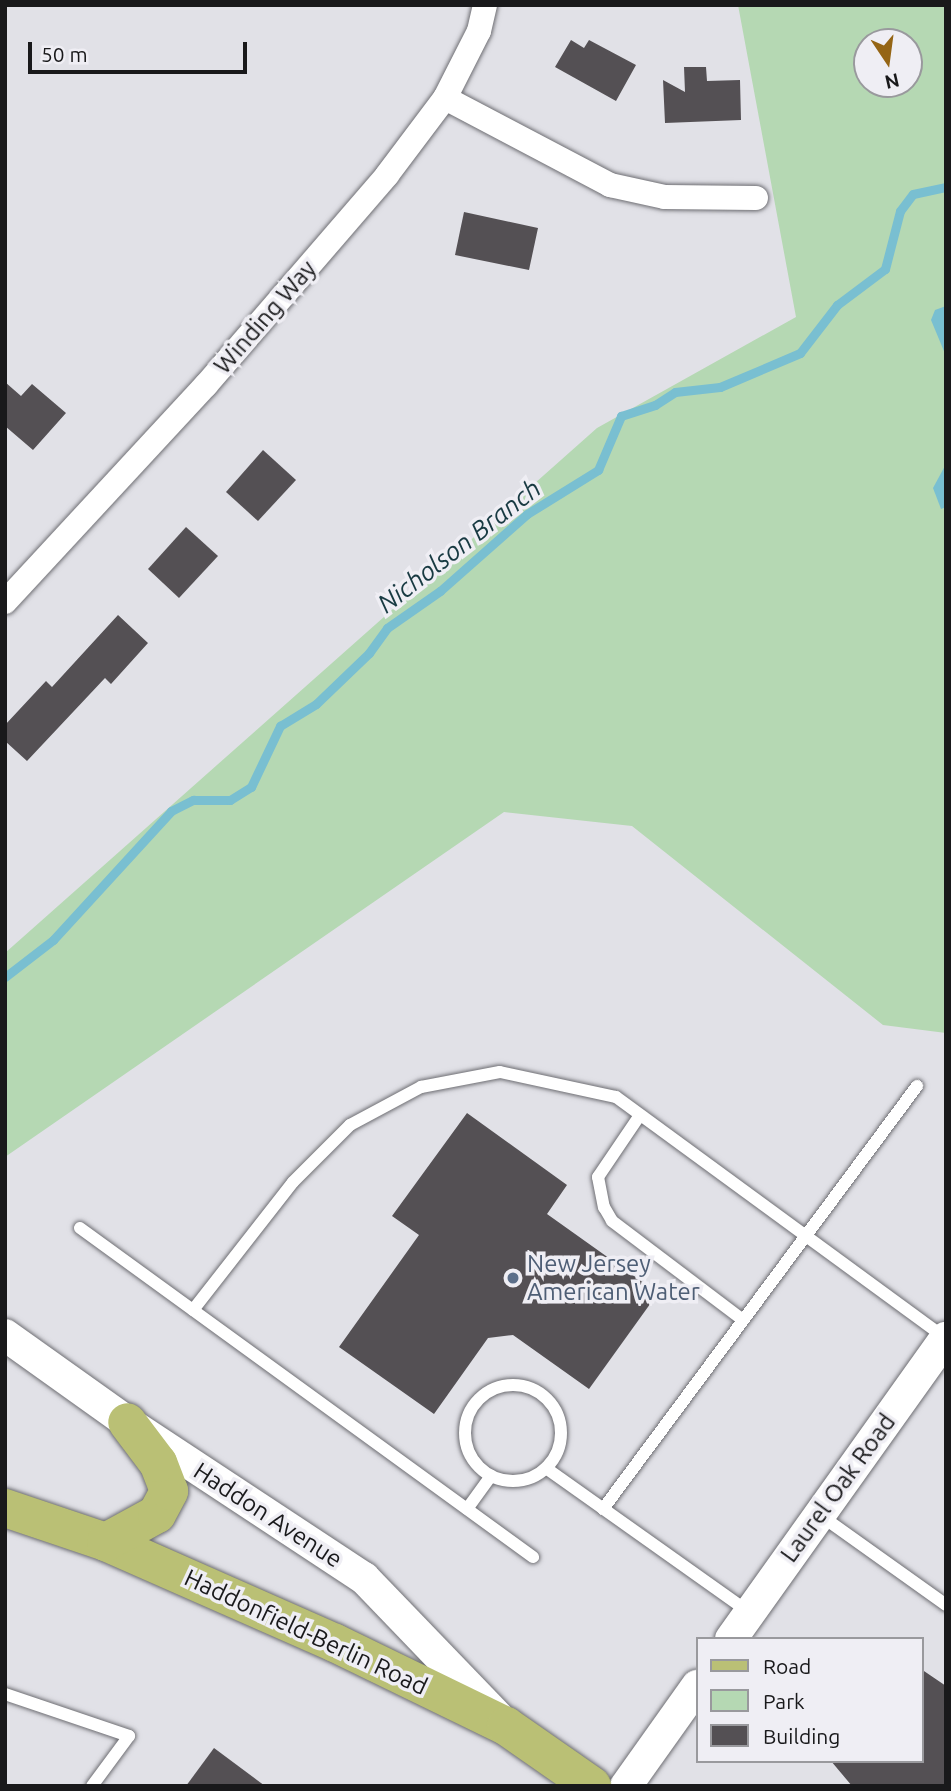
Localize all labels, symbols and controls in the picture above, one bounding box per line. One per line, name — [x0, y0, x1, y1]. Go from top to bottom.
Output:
scale bar — [32, 28, 250, 72]
north arrow — [853, 28, 923, 98]
text: 50 m — [41, 42, 88, 66]
text: N — [883, 69, 902, 94]
street label: Winding Way — [208, 254, 322, 380]
water label: Nicholson Branch — [371, 473, 547, 619]
place label: New Jersey American Water — [527, 1250, 700, 1306]
marker: New Jersey American Water — [505, 1270, 521, 1286]
street label: Laurel Oak Road — [775, 1408, 901, 1568]
street label: Haddon Avenue — [188, 1456, 348, 1574]
street label: Haddonfield-Berlin Road — [180, 1563, 432, 1701]
legend — [696, 1637, 923, 1763]
text: Road — [763, 1654, 811, 1678]
text: Park — [763, 1689, 805, 1713]
text: Building — [763, 1724, 840, 1748]

